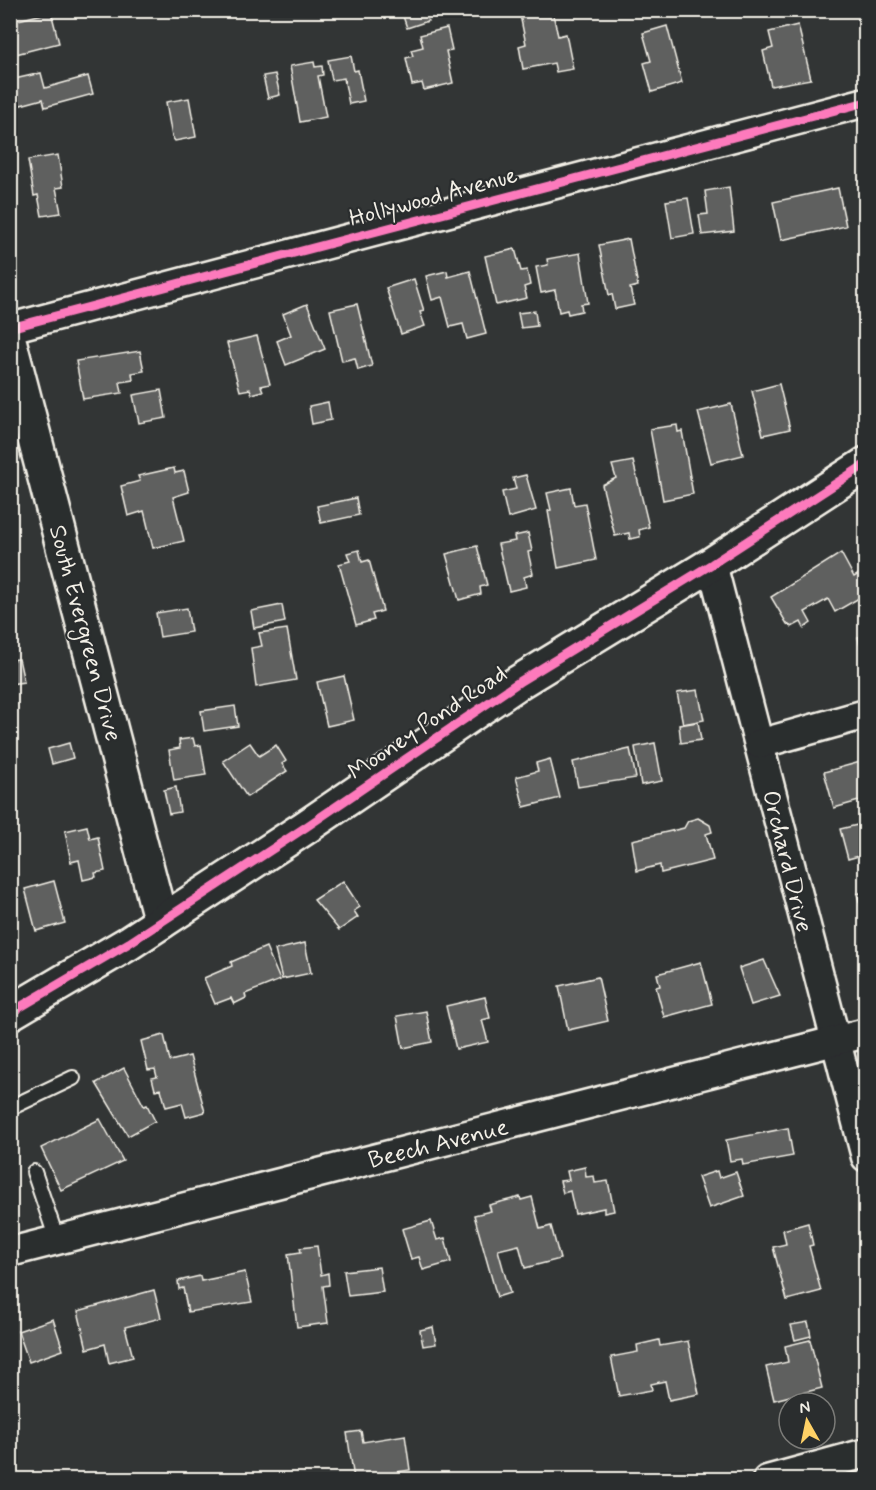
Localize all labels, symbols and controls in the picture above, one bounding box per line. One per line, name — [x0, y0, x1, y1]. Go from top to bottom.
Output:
street label: Hollywood Avenue — [346, 160, 521, 235]
street label: South Evergreen Drive — [39, 522, 128, 745]
street label: Mooney Pond Road — [342, 659, 513, 788]
street label: Orchard Drive — [754, 787, 819, 936]
street label: Beech Avenue — [365, 1112, 512, 1177]
north arrow — [777, 1391, 837, 1451]
text: N — [798, 1396, 812, 1419]

